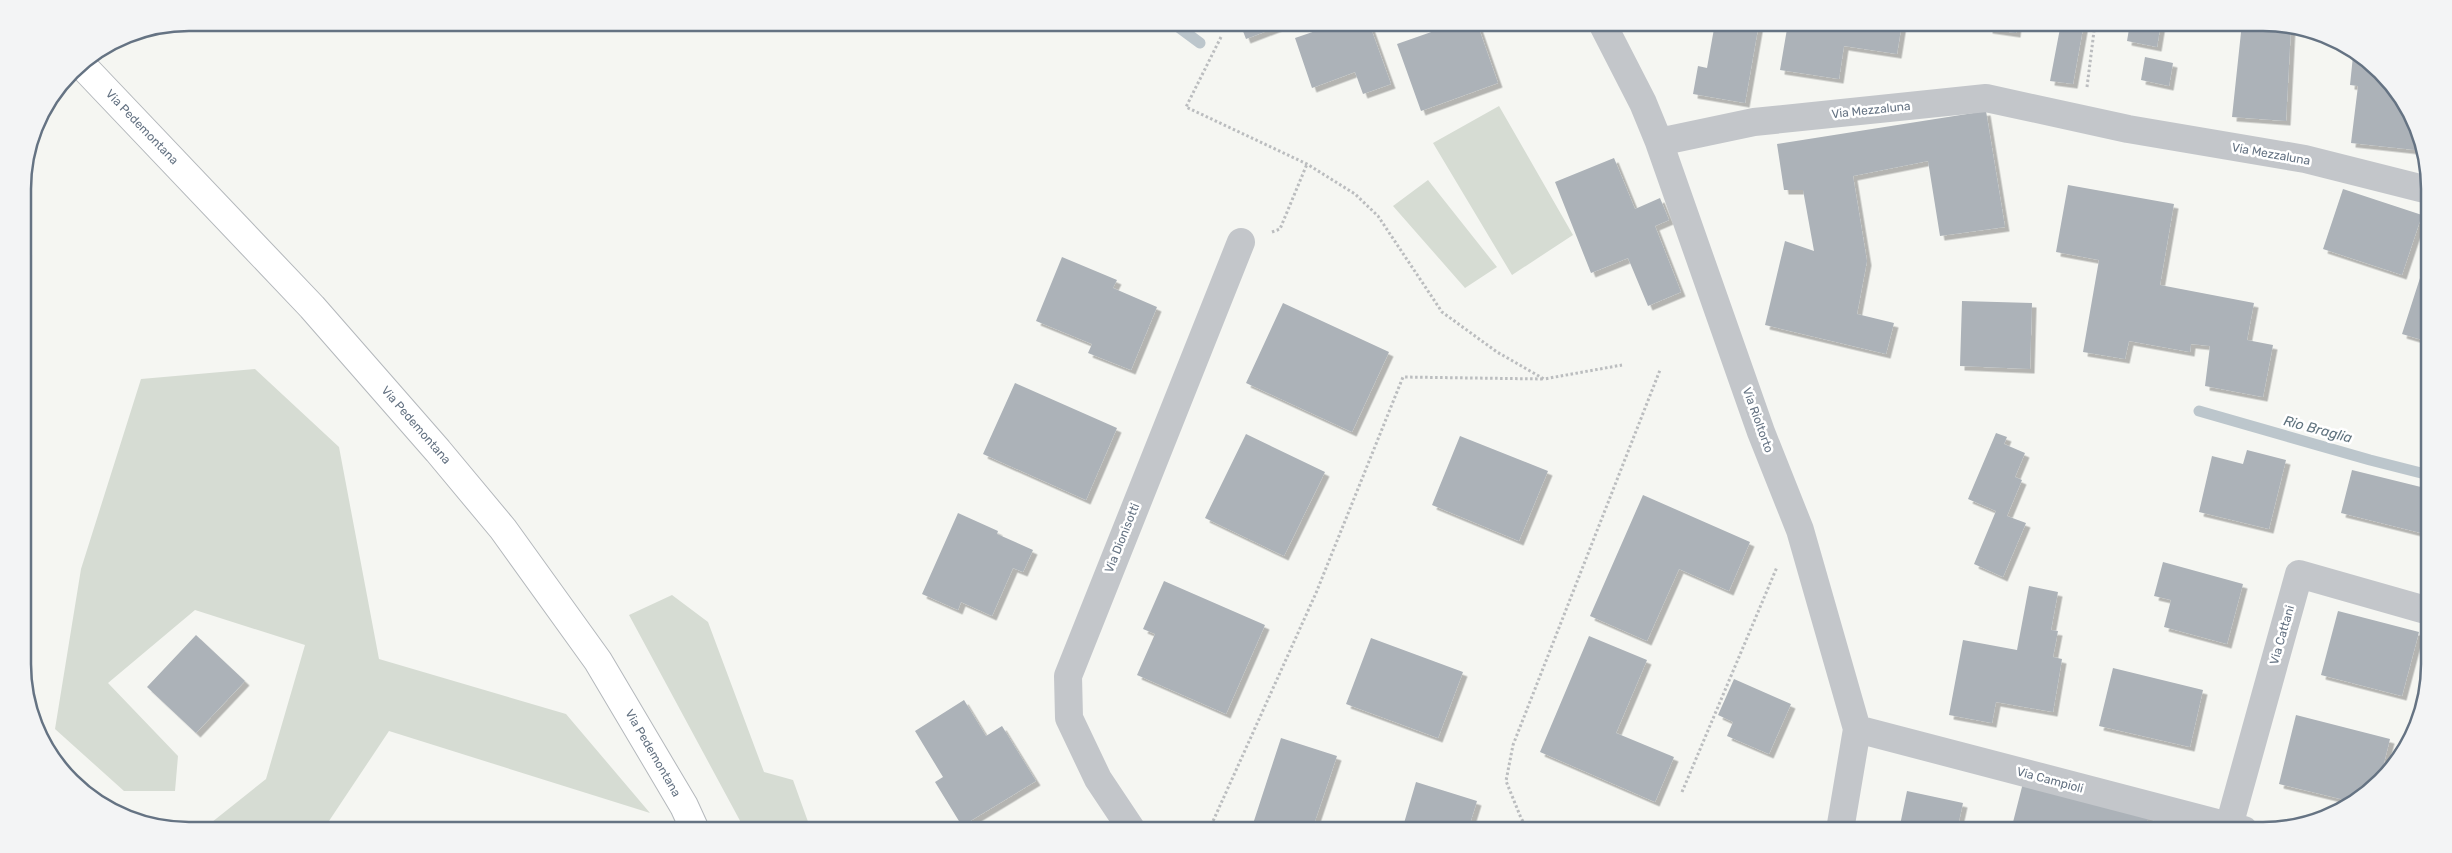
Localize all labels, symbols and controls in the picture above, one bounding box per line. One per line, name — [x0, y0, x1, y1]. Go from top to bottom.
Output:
street label: Via Pedemontana — [103, 87, 181, 167]
street label: Via Mezzaluna — [1831, 99, 1911, 121]
street label: Via Mezzaluna — [2231, 140, 2311, 168]
street label: Via Pedemontana — [378, 383, 454, 467]
street label: Via Rioltorto — [1740, 385, 1776, 455]
water label: Rio Braglia — [2282, 412, 2354, 447]
street label: Via Dionisotti — [1102, 501, 1142, 575]
street label: Via Cattani — [2267, 604, 2297, 666]
street label: Via Pedemontana — [622, 707, 684, 799]
street label: Via Campioli — [2015, 764, 2085, 796]

